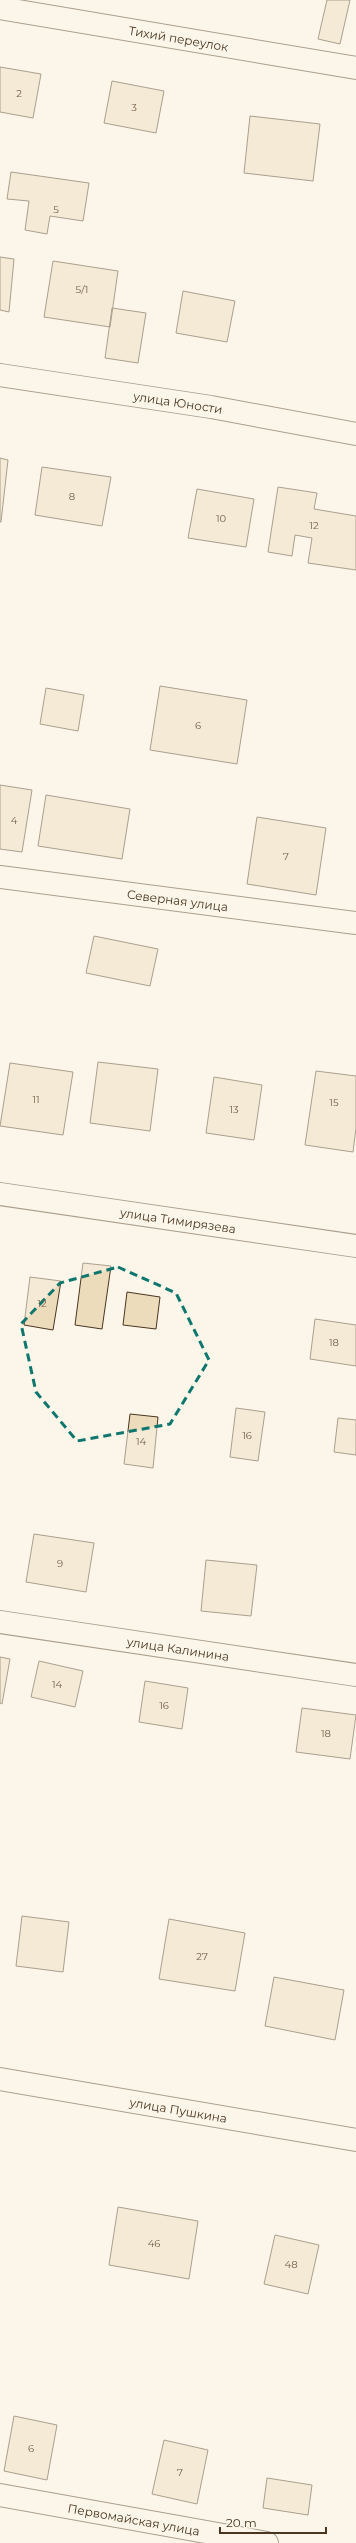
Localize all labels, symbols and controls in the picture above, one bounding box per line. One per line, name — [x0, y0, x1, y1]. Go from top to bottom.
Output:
street label: Тихий переулок — [128, 22, 229, 54]
house number: 2 — [16, 87, 22, 100]
house number: 3 — [131, 101, 137, 114]
house number: 5 — [53, 203, 59, 216]
house number: 5/1 — [76, 283, 88, 296]
street label: улица Юности — [131, 388, 224, 417]
house number: 8 — [69, 490, 75, 503]
house number: 10 — [216, 512, 226, 525]
house number: 12 — [309, 519, 319, 532]
house number: 6 — [195, 719, 201, 732]
house number: 4 — [11, 814, 18, 827]
house number: 7 — [283, 850, 289, 863]
street label: Северная улица — [126, 886, 229, 914]
house number: 11 — [32, 1093, 40, 1106]
house number: 15 — [329, 1096, 339, 1109]
house number: 13 — [229, 1103, 239, 1116]
street label: улица Тимирязева — [118, 1204, 237, 1236]
house number: 12 — [37, 1297, 47, 1310]
house number: 18 — [329, 1336, 339, 1349]
house number: 16 — [242, 1429, 252, 1442]
house number: 14 — [136, 1435, 146, 1448]
house number: 9 — [57, 1557, 63, 1570]
street label: улица Калинина — [125, 1633, 230, 1664]
house number: 14 — [52, 1678, 62, 1691]
house number: 16 — [159, 1699, 169, 1712]
house number: 18 — [321, 1727, 331, 1740]
house number: 27 — [196, 1950, 208, 1963]
street label: улица Пушкина — [127, 2094, 228, 2125]
house number: 46 — [148, 2237, 160, 2250]
house number: 48 — [284, 2258, 298, 2271]
house number: 6 — [28, 2442, 34, 2455]
house number: 7 — [177, 2466, 183, 2479]
street label: Первомайская улица — [67, 2500, 201, 2538]
scale bar — [220, 2509, 326, 2535]
text: 20 m — [226, 2515, 257, 2530]

